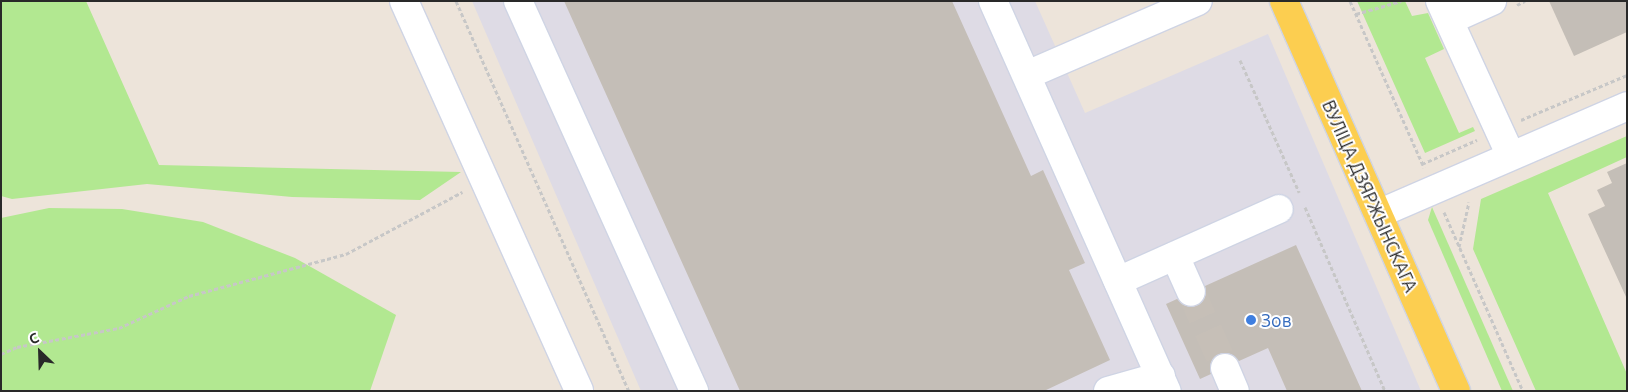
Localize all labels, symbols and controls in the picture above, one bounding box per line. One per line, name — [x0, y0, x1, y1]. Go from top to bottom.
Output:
street label: ВУЛІЦА ДЗЯРЖЫНСКАГА — [1318, 97, 1422, 295]
place label: Зов — [1261, 309, 1292, 331]
marker: Зов — [1245, 314, 1257, 326]
north arrow — [15, 327, 65, 377]
text: С — [27, 329, 41, 347]

